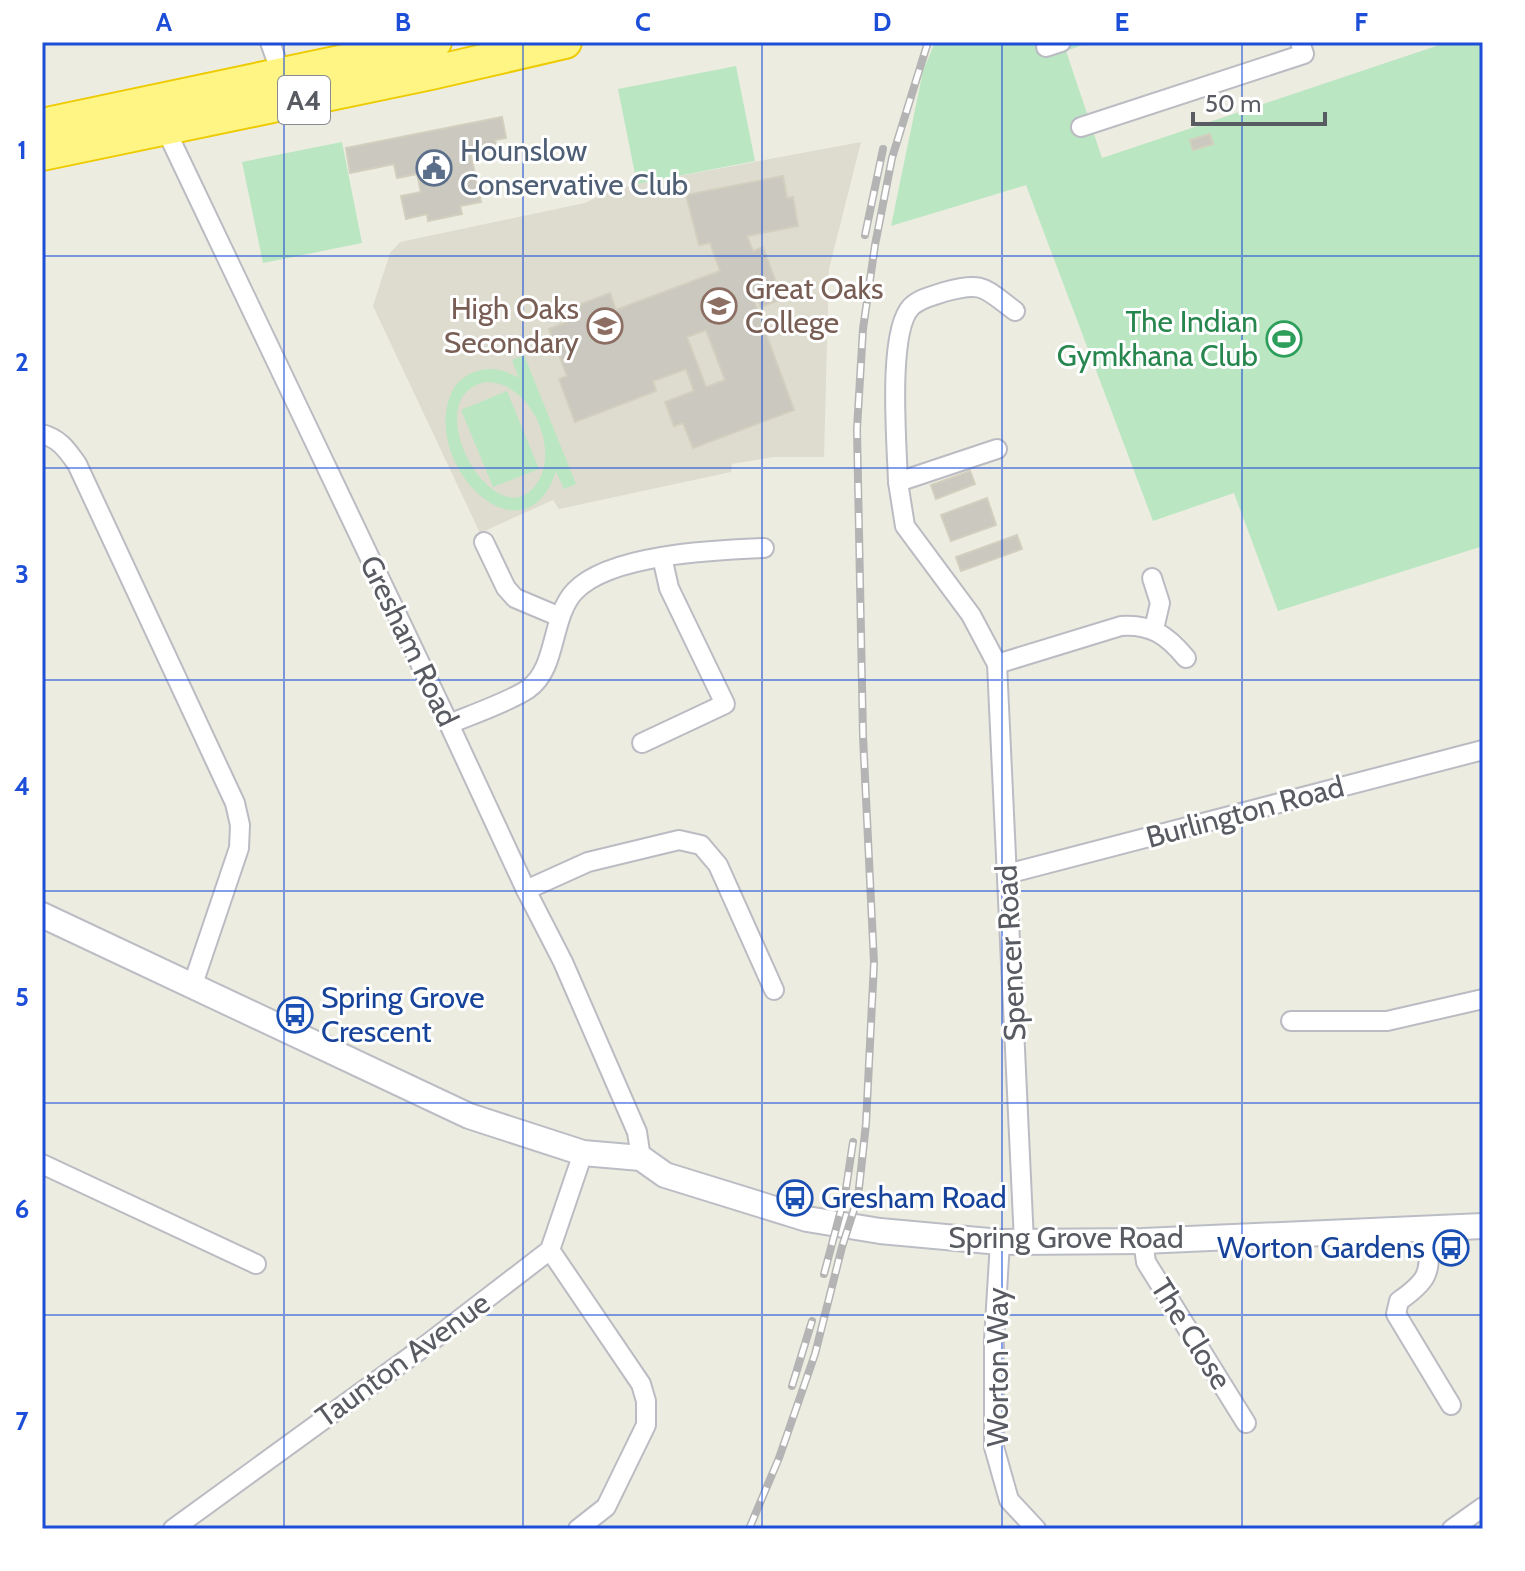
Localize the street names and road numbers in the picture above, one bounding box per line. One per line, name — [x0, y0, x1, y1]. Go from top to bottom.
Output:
road number: A4 — [278, 76, 330, 124]
street label: Gresham Road — [352, 549, 467, 732]
street label: Burlington Road — [1142, 767, 1348, 856]
street label: Spencer Road — [987, 864, 1034, 1042]
street label: Spring Grove Road — [948, 1219, 1184, 1256]
street label: The Close — [1143, 1271, 1240, 1396]
street label: Taunton Avenue — [309, 1284, 497, 1435]
street label: Worton Way — [979, 1287, 1016, 1447]

